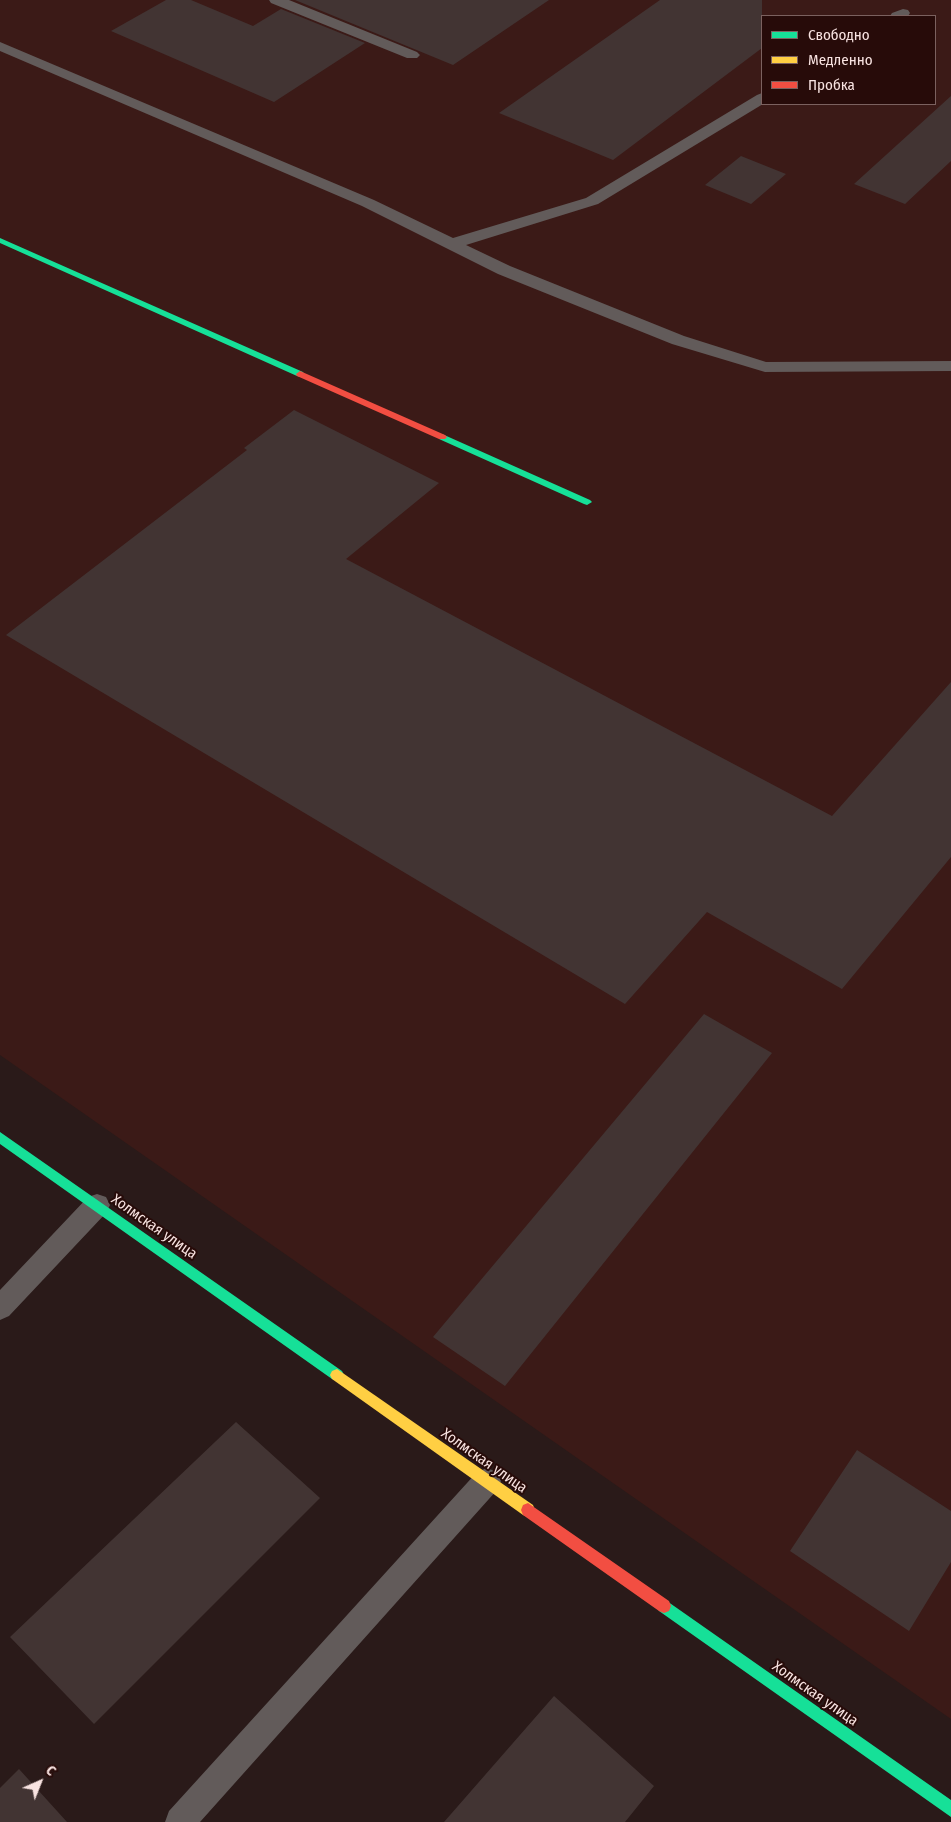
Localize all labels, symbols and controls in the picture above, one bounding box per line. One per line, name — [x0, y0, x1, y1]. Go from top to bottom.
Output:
legend — [761, 15, 936, 105]
text: Свободно — [808, 26, 870, 44]
text: Медленно — [808, 51, 873, 69]
text: Пробка — [808, 76, 855, 94]
street label: Холмская улица — [108, 1191, 200, 1263]
street label: Холмская улица — [438, 1425, 530, 1497]
street label: Холмская улица — [769, 1658, 861, 1730]
north arrow — [15, 1757, 65, 1807]
text: С — [42, 1762, 59, 1780]

